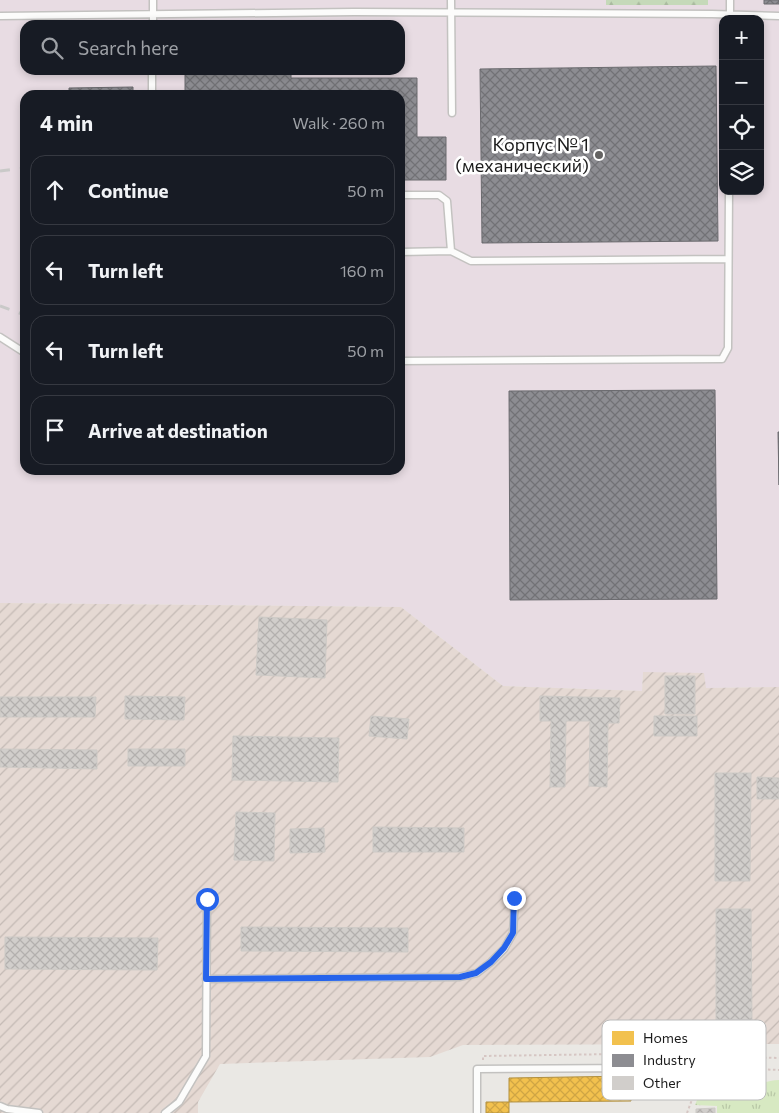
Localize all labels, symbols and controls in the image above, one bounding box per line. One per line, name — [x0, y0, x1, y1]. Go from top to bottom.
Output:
map controls — [719, 15, 764, 195]
button: + — [719, 15, 764, 60]
search box — [20, 20, 405, 75]
icon: search — [38, 34, 66, 62]
text: Search here — [78, 36, 178, 59]
button: − — [719, 60, 764, 105]
button: locate — [719, 105, 764, 150]
text: 4 min — [40, 110, 93, 135]
text: Walk · 260 m — [293, 113, 385, 132]
place label: Корпус № 1 (механический) — [455, 133, 589, 176]
marker: Корпус № 1 (механический) — [593, 149, 605, 161]
button: layers — [719, 150, 764, 195]
icon: ahead — [41, 176, 69, 204]
text: Continue — [88, 179, 168, 202]
text: 50 m — [347, 181, 384, 200]
icon: left — [41, 256, 69, 284]
text: Turn left — [88, 259, 163, 282]
text: 160 m — [340, 261, 384, 280]
icon: left — [41, 336, 69, 364]
text: Turn left — [88, 339, 163, 362]
text: 50 m — [347, 341, 384, 360]
icon: arrive — [41, 416, 69, 444]
text: Arrive at destination — [88, 419, 268, 442]
route end — [503, 887, 526, 910]
route start — [196, 888, 219, 911]
legend — [602, 1020, 766, 1100]
text: Homes — [643, 1029, 688, 1046]
text: Industry — [643, 1051, 696, 1068]
text: Other — [643, 1074, 682, 1091]

